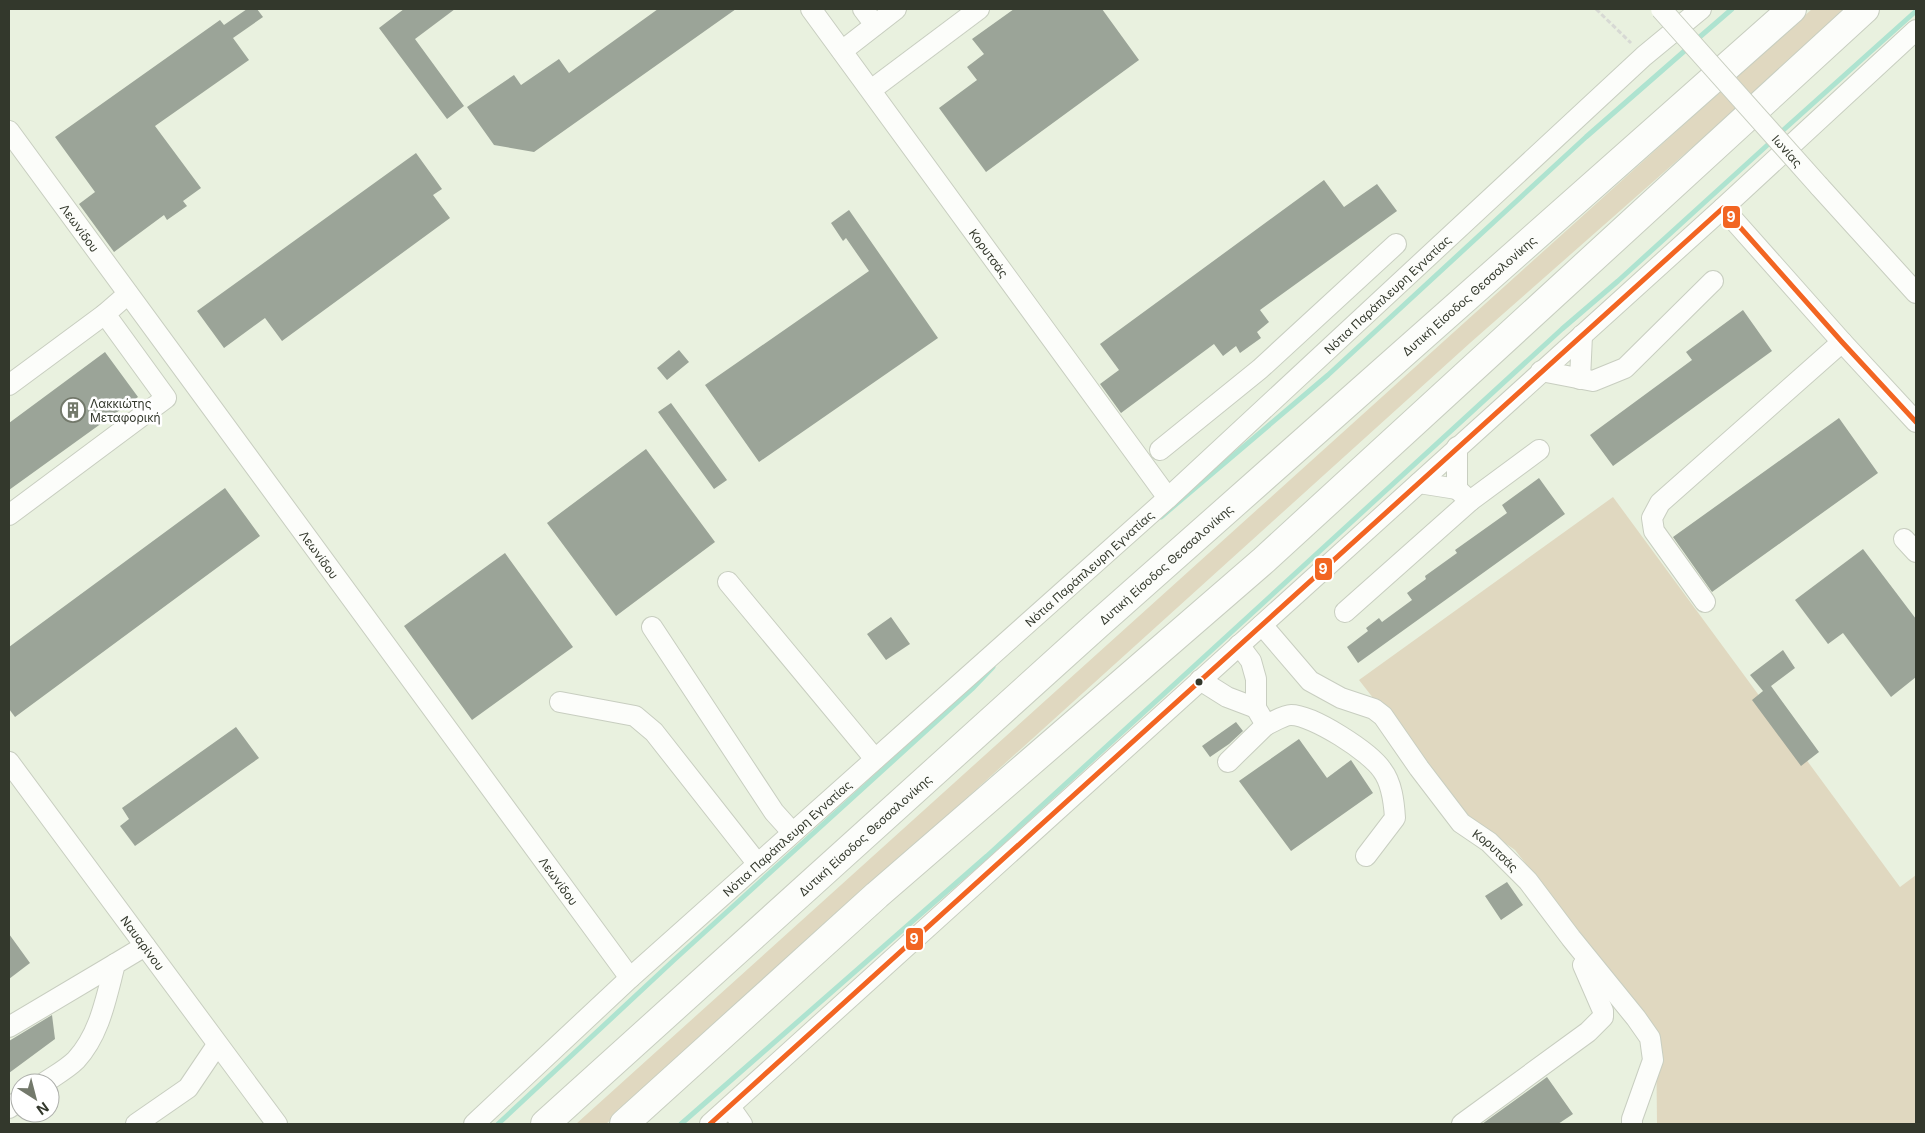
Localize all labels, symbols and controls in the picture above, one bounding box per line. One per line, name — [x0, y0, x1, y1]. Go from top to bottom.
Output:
street label: Ιωνίας — [1769, 132, 1806, 170]
street label: Λεωνίδου — [57, 201, 103, 255]
line badge: 9 — [1722, 205, 1741, 229]
text: 9 — [1726, 208, 1736, 225]
street label: Κορυτσάς — [966, 226, 1012, 280]
street label: Νότια Παράπλευρη Εγνατίας — [1321, 232, 1454, 357]
street label: Δυτική Είσοδος Θεσσαλονίκης — [1399, 232, 1539, 359]
place label: Λακκιώτης Μεταφορική — [90, 396, 161, 425]
building icon: Λακκιώτης Μεταφορική — [60, 397, 86, 423]
street label: Δυτική Είσοδος Θεσσαλονίκης — [1096, 501, 1236, 627]
street label: Νότια Παράπλευρη Εγνατίας — [1022, 507, 1157, 630]
street label: Λεωνίδου — [297, 527, 342, 581]
line badge: 9 — [1314, 557, 1333, 581]
text: 9 — [1318, 560, 1328, 577]
unlabelled marker — [1194, 677, 1204, 687]
street label: Δυτική Είσοδος Θεσσαλονίκης — [795, 771, 934, 899]
street label: Νότια Παράπλευρη Εγνατίας — [719, 776, 855, 899]
street label: Κορυτσάς — [1470, 826, 1522, 875]
street label: Λεωνίδου — [536, 854, 582, 908]
street label: Ναυαρίνου — [118, 913, 168, 973]
line badge: 9 — [905, 927, 924, 951]
text: 9 — [909, 930, 919, 947]
north arrow — [10, 1073, 60, 1123]
text: N — [34, 1099, 52, 1119]

